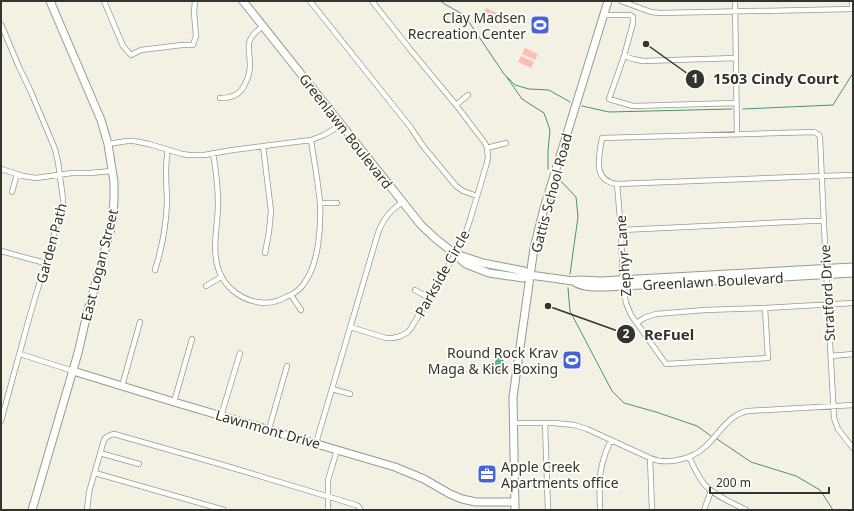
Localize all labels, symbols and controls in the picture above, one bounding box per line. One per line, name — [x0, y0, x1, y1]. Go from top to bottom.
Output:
place label: Clay Madsen Recreation Center — [408, 8, 526, 43]
sports icon: Clay Madsen Recreation Center — [529, 14, 551, 36]
callout: 1503 Cindy Court — [685, 66, 847, 93]
text: 1503 Cindy Court — [713, 68, 839, 88]
street label: Greenlawn Boulevard — [295, 69, 397, 193]
text: 1 — [692, 70, 698, 87]
street label: Gattis School Road — [526, 131, 576, 255]
street label: Garden Path — [31, 201, 71, 285]
street label: East Logan Street — [76, 207, 122, 323]
street label: Zephyr Lane — [611, 215, 635, 297]
street label: Parkside Circle — [410, 226, 474, 320]
street label: Stratford Drive — [815, 244, 839, 342]
street label: Greenlawn Boulevard — [642, 268, 784, 294]
callout: ReFuel — [616, 321, 702, 348]
text: ReFuel — [644, 324, 694, 344]
text: 2 — [623, 325, 630, 342]
place label: Round Rock Krav Maga & Kick Boxing — [428, 343, 559, 378]
sports icon: Round Rock Krav Maga & Kick Boxing — [561, 349, 583, 371]
street label: Lawnmont Drive — [213, 405, 323, 453]
place label: Apple Creek Apartments office — [501, 457, 619, 492]
office icon: Apple Creek Apartments office — [476, 463, 498, 485]
scale bar — [710, 469, 829, 495]
text: 200 m — [716, 474, 751, 491]

